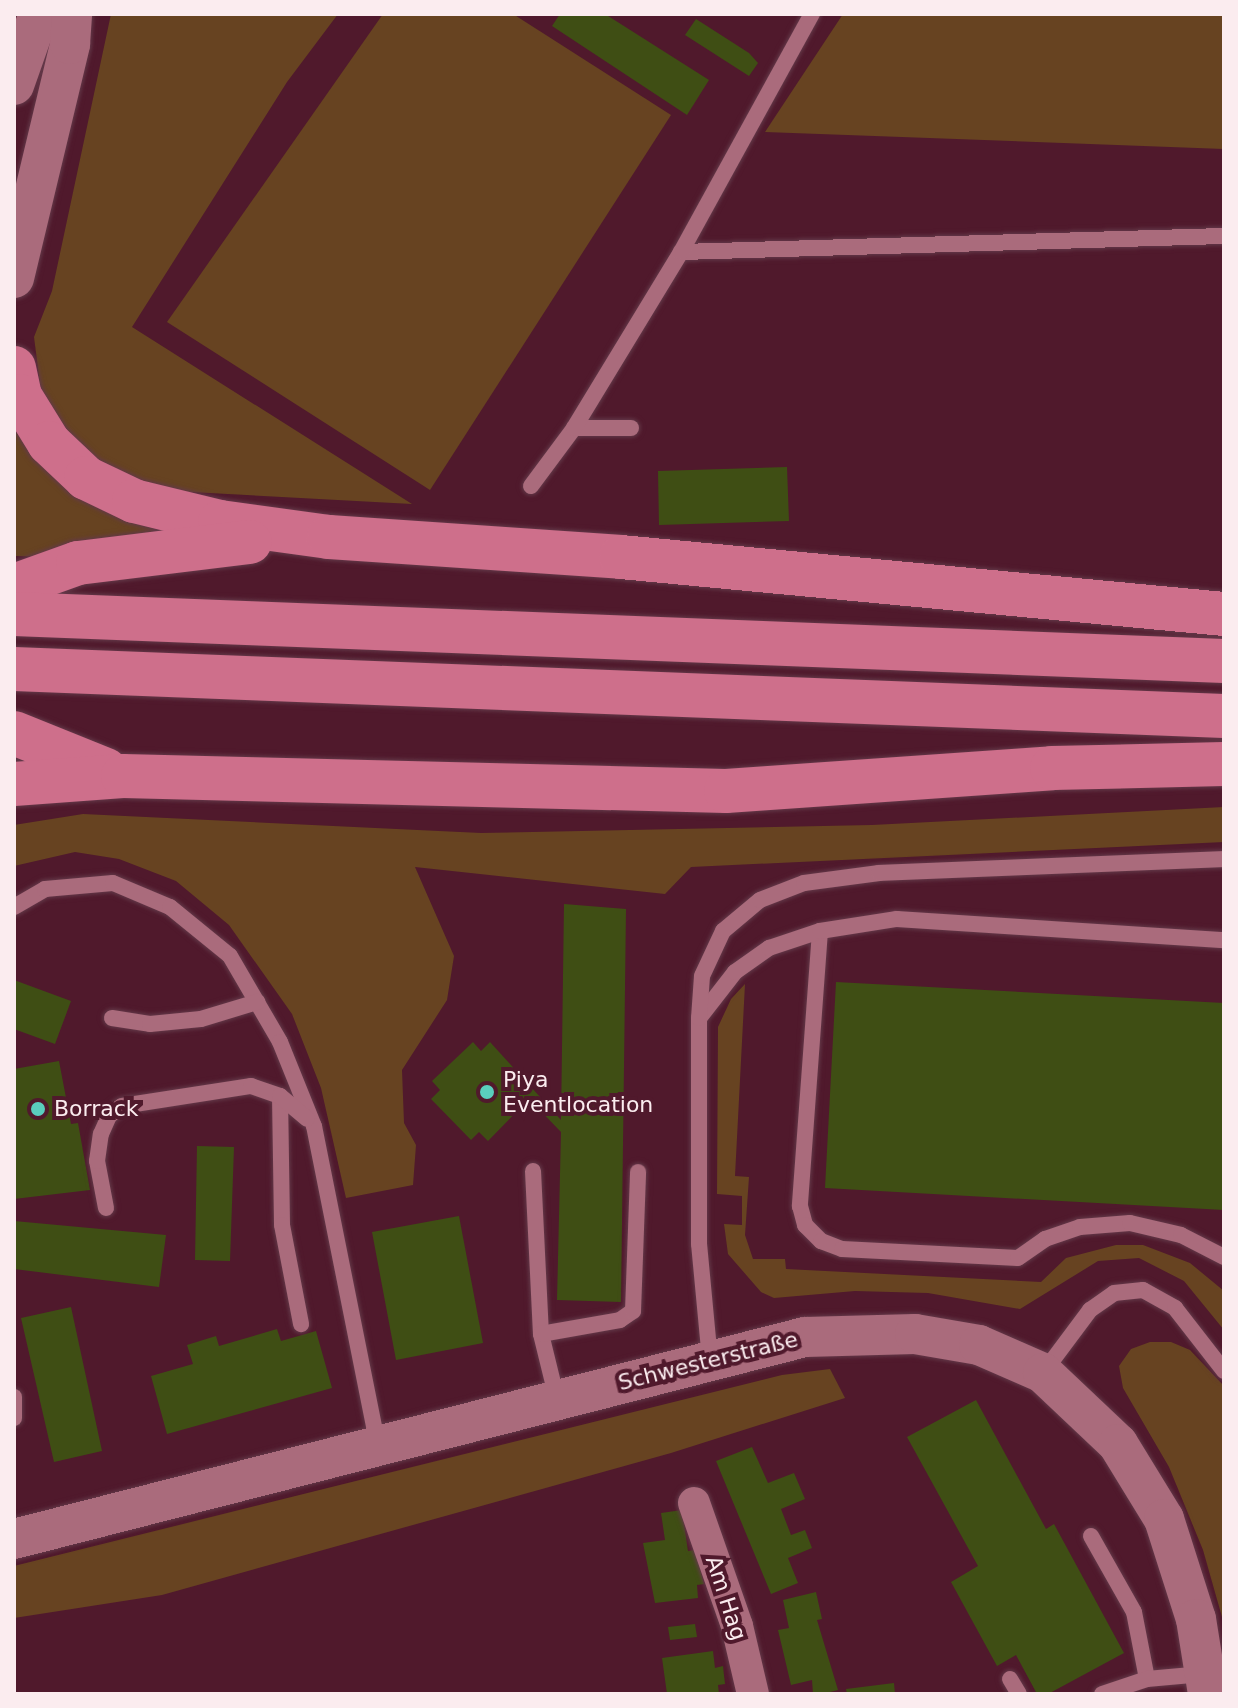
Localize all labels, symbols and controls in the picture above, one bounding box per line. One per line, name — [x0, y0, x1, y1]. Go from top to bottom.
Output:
place label: Piya Eventlocation — [503, 1066, 653, 1118]
marker: Piya Eventlocation — [478, 1083, 496, 1101]
place label: Borrack — [54, 1096, 139, 1122]
marker: Borrack — [29, 1100, 47, 1118]
street label: Schwesterstraße — [615, 1326, 801, 1396]
street label: Am Hag — [700, 1552, 752, 1644]

